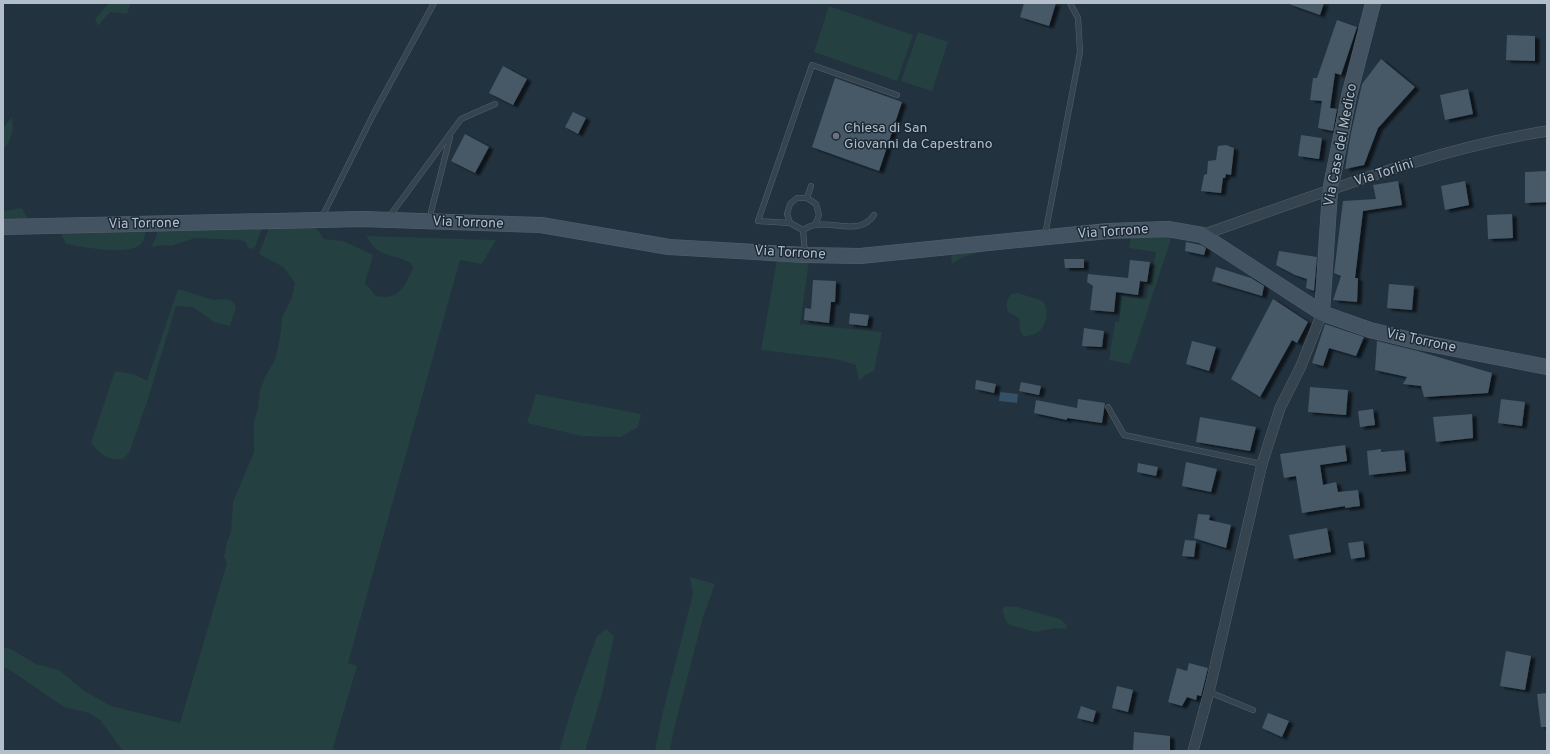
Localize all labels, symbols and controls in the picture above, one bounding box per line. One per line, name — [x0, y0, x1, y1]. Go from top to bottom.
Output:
street label: Via Case del Medico — [1321, 82, 1361, 208]
place label: Chiesa di San Giovanni da Capestrano — [844, 120, 993, 153]
marker: Chiesa di San Giovanni da Capestrano — [831, 131, 841, 141]
street label: Via Torlini — [1352, 155, 1416, 191]
street label: Via Torrone — [432, 213, 504, 233]
street label: Via Torrone — [108, 215, 180, 233]
street label: Via Torrone — [1077, 221, 1149, 243]
street label: Via Torrone — [754, 243, 826, 263]
street label: Via Torrone — [1384, 325, 1458, 357]

